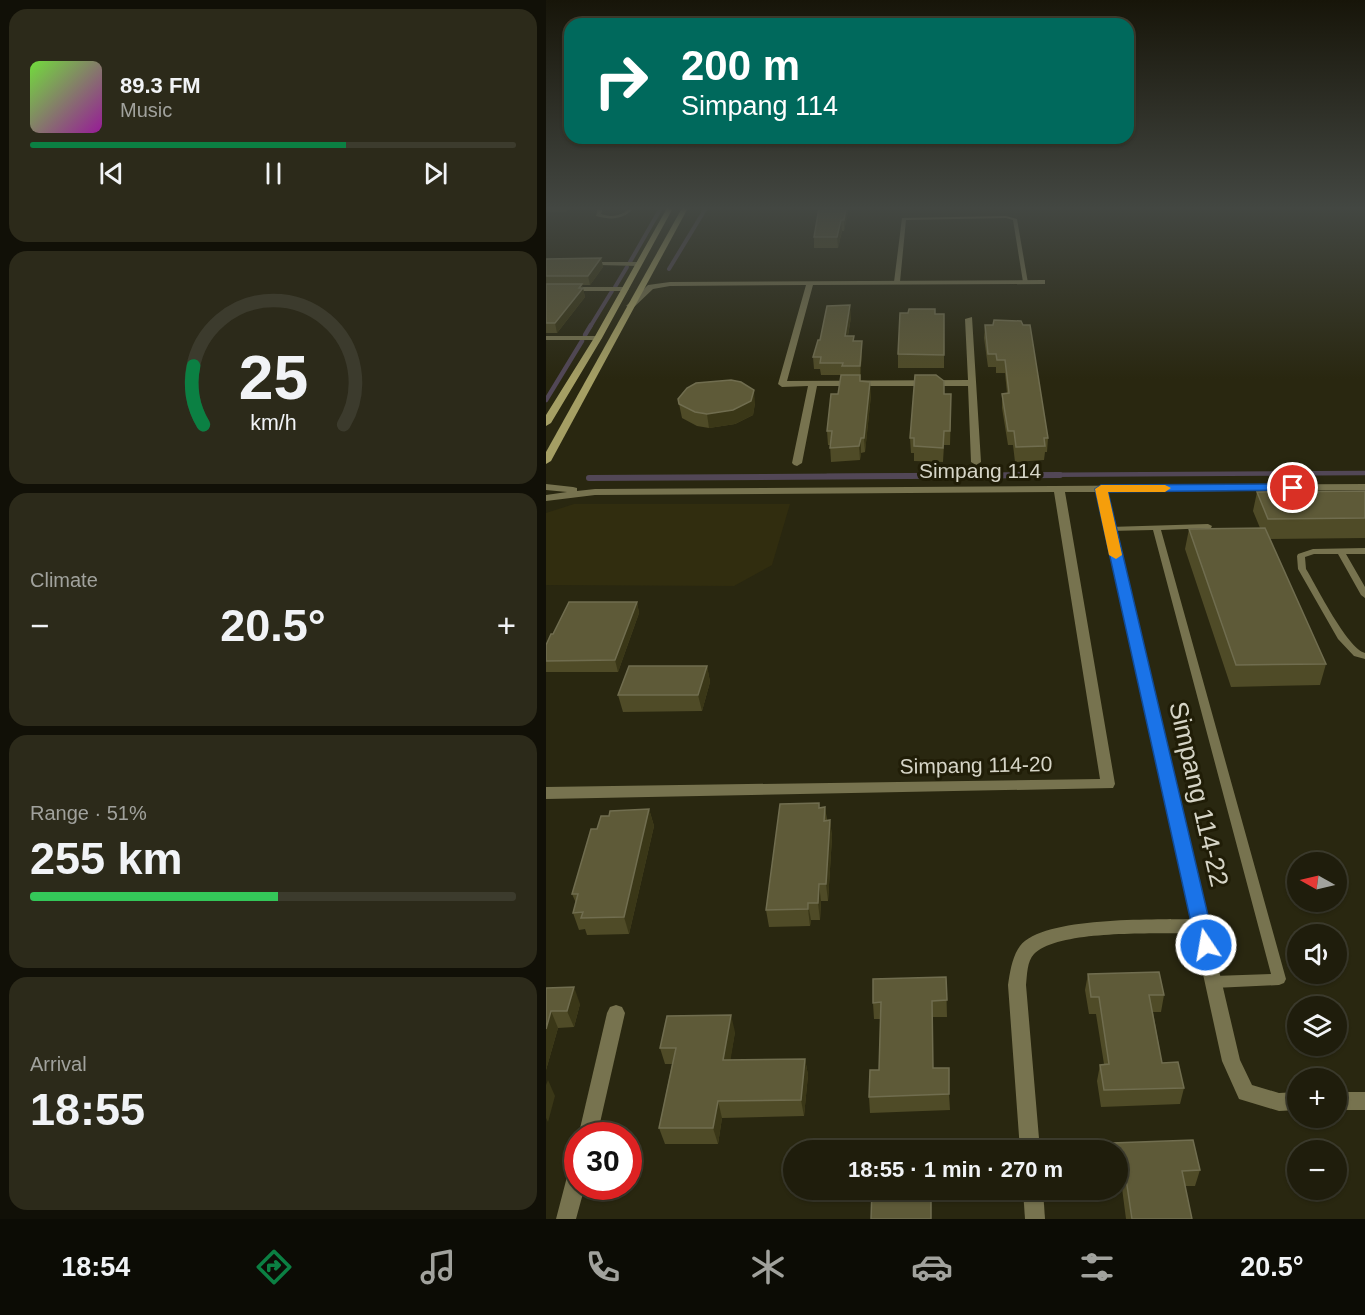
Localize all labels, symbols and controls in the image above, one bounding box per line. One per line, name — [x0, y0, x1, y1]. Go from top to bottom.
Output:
icon: right — [582, 42, 660, 120]
text: 200 m — [681, 42, 800, 89]
text: 89.3 FM — [120, 73, 201, 98]
text: Simpang 114 — [681, 91, 838, 121]
text: Music — [120, 99, 172, 121]
icon: previous — [95, 157, 128, 190]
icon: pause — [257, 157, 290, 190]
icon: next — [419, 157, 452, 190]
text: 25 — [238, 343, 308, 412]
text: km/h — [250, 411, 296, 435]
street label: Simpang 114 — [919, 459, 1041, 482]
pin — [1267, 462, 1318, 513]
icon: arrive — [1276, 471, 1309, 504]
text: Climate — [30, 569, 98, 591]
text: 20.5° — [220, 600, 326, 651]
text: − — [30, 607, 49, 644]
text: + — [497, 607, 516, 644]
street label: Simpang 114-22 — [1163, 699, 1235, 889]
street label: Simpang 114-20 — [900, 752, 1052, 778]
text: Range · 51% — [30, 802, 147, 824]
text: 255 km — [30, 833, 183, 884]
north arrow — [1287, 852, 1347, 912]
map controls — [1287, 852, 1347, 1200]
position arrow — [1174, 913, 1238, 977]
button: sound — [1287, 924, 1347, 984]
button: layers — [1287, 996, 1347, 1056]
text: Arrival — [30, 1053, 87, 1075]
button: + — [1287, 1068, 1347, 1128]
text: 18:55 — [30, 1084, 145, 1135]
speed limit sign: 30 — [564, 1122, 642, 1200]
button: − — [1287, 1140, 1347, 1200]
text: 18:55 · 1 min · 270 m — [848, 1157, 1063, 1182]
icon: directions — [253, 1246, 295, 1288]
icon: music — [417, 1246, 459, 1288]
icon: phone — [582, 1246, 624, 1288]
icon: climate — [747, 1246, 789, 1288]
icon: car — [911, 1246, 953, 1288]
icon: filters — [1076, 1246, 1118, 1288]
text: 18:54 — [61, 1252, 130, 1282]
text: 20.5° — [1240, 1252, 1304, 1282]

